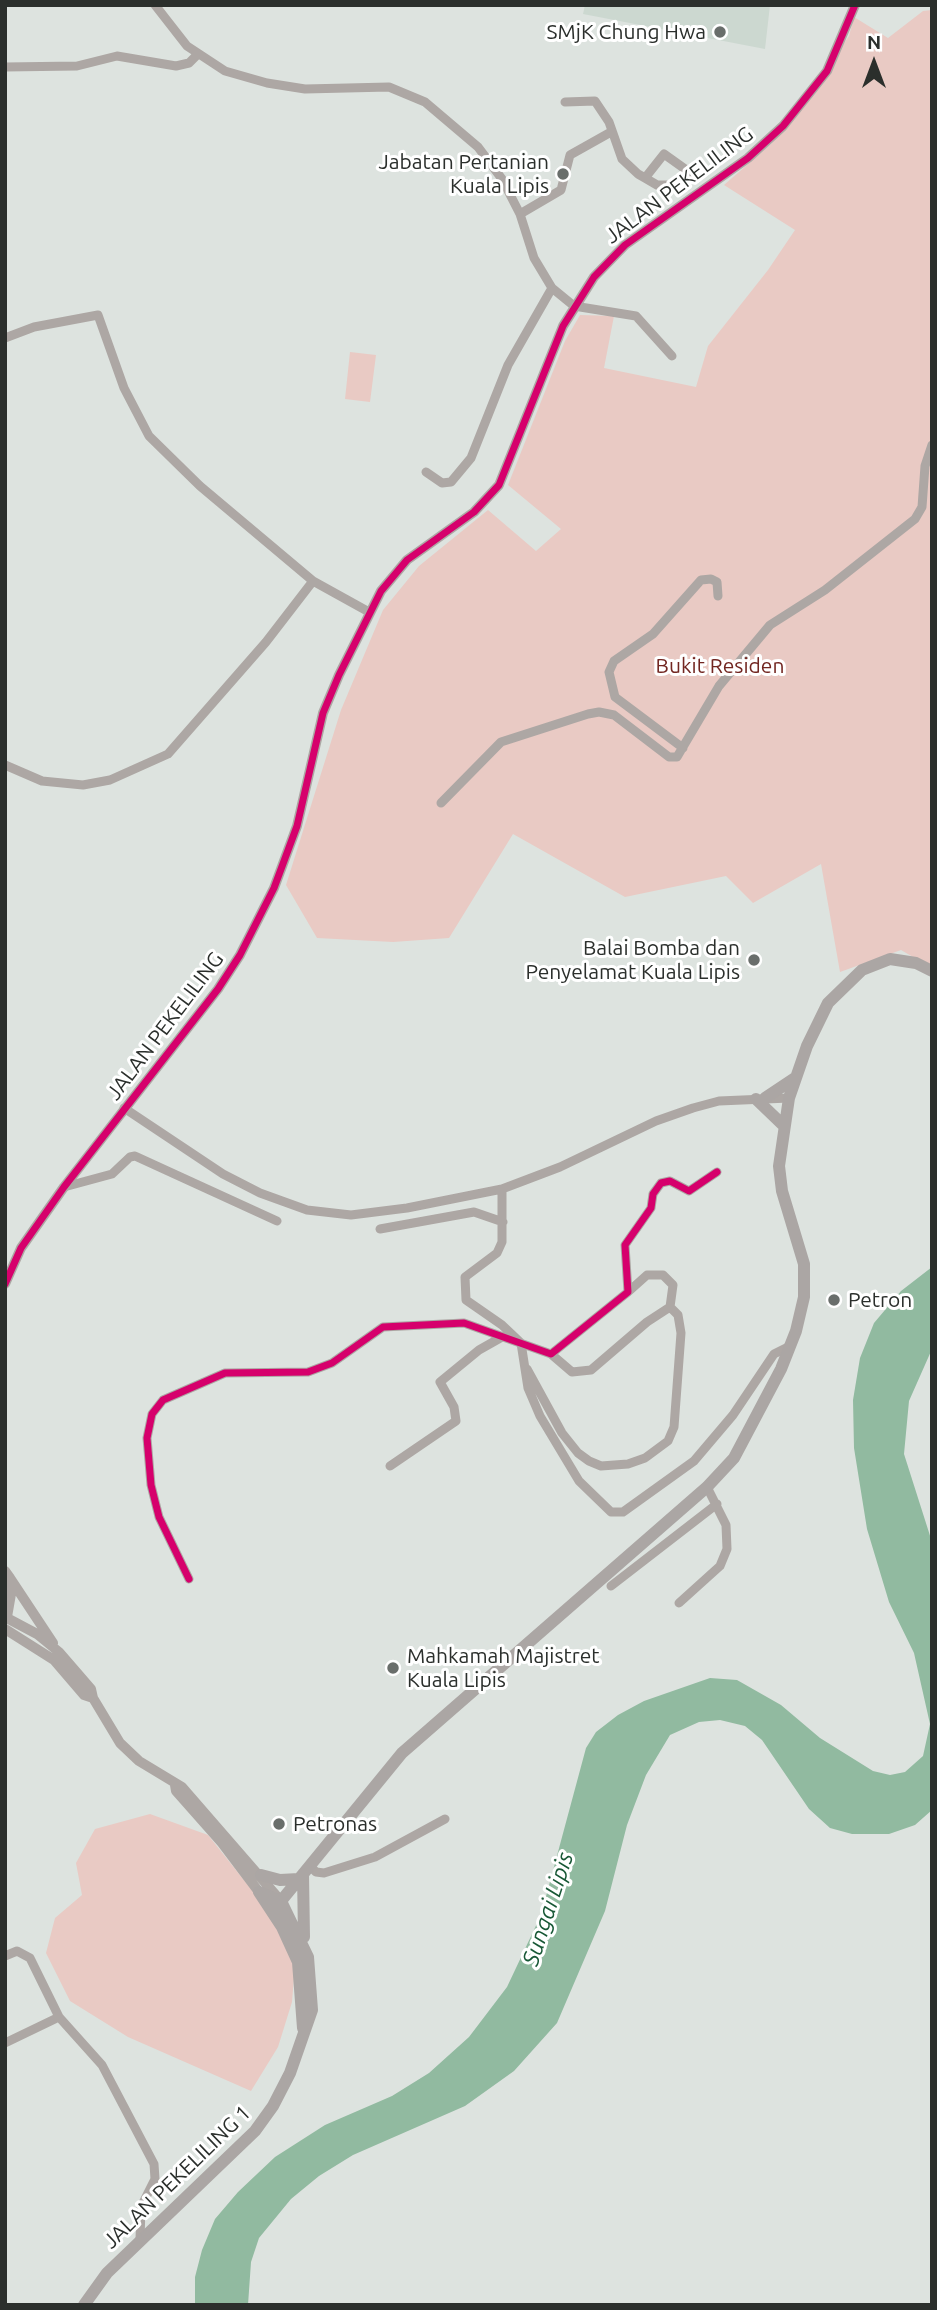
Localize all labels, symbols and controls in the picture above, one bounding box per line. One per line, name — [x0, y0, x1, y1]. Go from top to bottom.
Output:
place label: SMjK Chung Hwa — [547, 19, 706, 45]
marker: SMjK Chung Hwa — [712, 24, 728, 40]
north arrow — [839, 28, 909, 98]
text: N — [867, 31, 881, 53]
street label: JALAN PEKELILING — [600, 121, 758, 249]
place label: Jabatan Pertanian Kuala Lipis — [378, 149, 549, 199]
marker: Jabatan Pertanian Kuala Lipis — [555, 166, 571, 182]
park label: Bukit Residen — [656, 653, 784, 679]
place label: Balai Bomba dan Penyelamat Kuala Lipis — [526, 935, 740, 985]
street label: JALAN PEKELILING — [101, 947, 229, 1105]
marker: Balai Bomba dan Penyelamat Kuala Lipis — [746, 952, 762, 968]
place label: Petron — [848, 1287, 912, 1313]
marker: Petron — [826, 1292, 842, 1308]
place label: Mahkamah Majistret Kuala Lipis — [407, 1643, 600, 1693]
marker: Mahkamah Majistret Kuala Lipis — [385, 1660, 401, 1676]
place label: Petronas — [293, 1811, 377, 1837]
marker: Petronas — [271, 1816, 287, 1832]
water label: Sungai Lipis — [517, 1849, 579, 1969]
street label: JALAN PEKELILING 1 — [98, 2100, 256, 2254]

